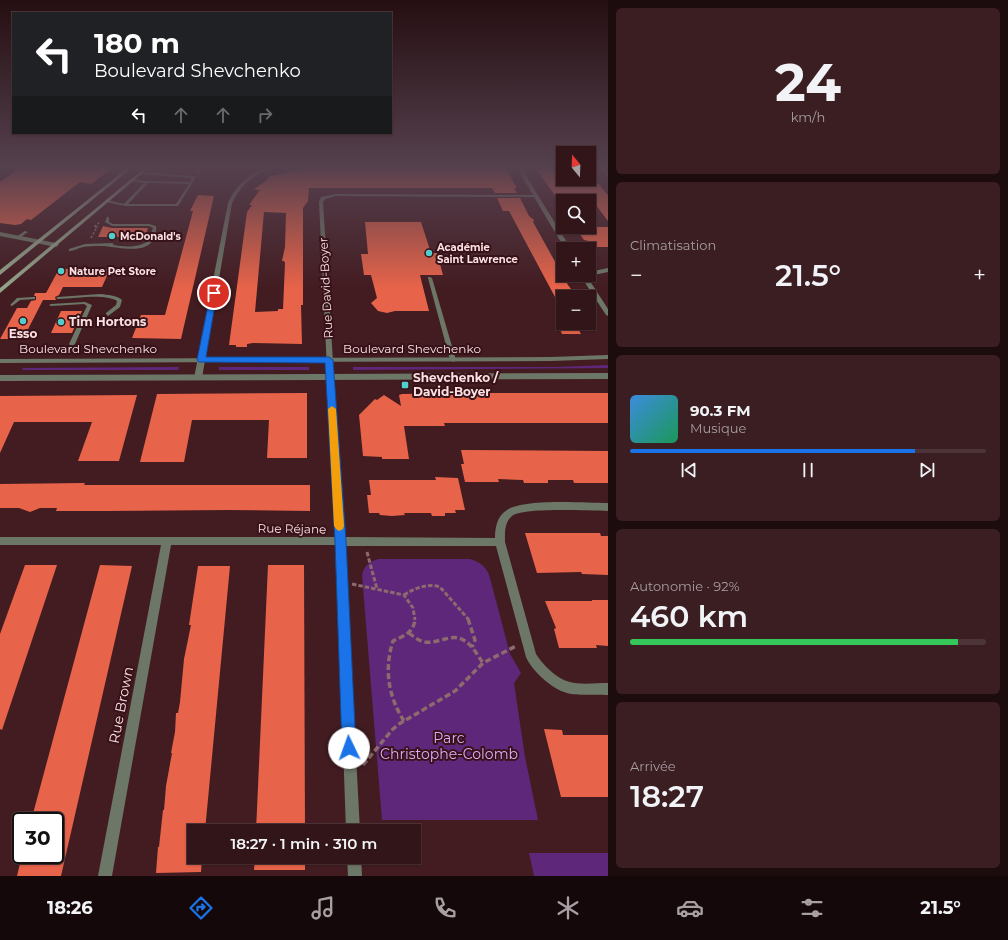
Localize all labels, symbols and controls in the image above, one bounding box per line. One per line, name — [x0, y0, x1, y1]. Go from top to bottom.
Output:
text: 180 m — [94, 26, 180, 60]
icon: left — [28, 28, 80, 80]
text: 24 — [775, 51, 841, 114]
text: Boulevard Shevchenko — [94, 60, 301, 82]
icon: left — [128, 104, 150, 126]
icon: ahead — [170, 104, 192, 126]
icon: ahead — [212, 104, 234, 126]
icon: right — [254, 104, 276, 126]
text: km/h — [791, 109, 825, 125]
north arrow — [556, 146, 596, 186]
map controls — [556, 146, 596, 330]
button: search — [556, 194, 596, 234]
place label: McDonald's — [120, 230, 182, 243]
marker: McDonald's — [107, 231, 117, 241]
street label: Rue David-Boyer — [315, 237, 336, 339]
text: Climatisation — [630, 237, 716, 253]
place label: Académie Saint Lawrence — [436, 241, 518, 266]
button: + — [556, 242, 596, 282]
marker: Académie Saint Lawrence — [424, 248, 434, 258]
text: 21.5° — [775, 257, 841, 294]
text: − — [630, 262, 643, 289]
text: + — [973, 262, 986, 289]
place label: Nature Pet Store — [69, 265, 156, 278]
marker: Nature Pet Store — [56, 266, 66, 276]
pin — [197, 276, 231, 310]
icon: arrive — [203, 282, 225, 304]
button: − — [556, 290, 596, 330]
place label: Tim Hortons — [69, 314, 147, 329]
marker: Esso — [18, 316, 28, 326]
marker: Tim Hortons — [56, 317, 66, 327]
place label: Esso — [9, 326, 37, 341]
street label: Boulevard Shevchenko — [19, 341, 157, 356]
street label: Boulevard Shevchenko — [343, 341, 481, 356]
place label: Shevchenko / David-Boyer — [413, 370, 500, 399]
marker: Shevchenko / David-Boyer — [400, 380, 410, 390]
text: 90.3 FM — [690, 401, 751, 420]
text: Musique — [690, 420, 746, 436]
icon: previous — [678, 459, 700, 481]
icon: pause — [797, 459, 819, 481]
icon: next — [916, 459, 938, 481]
street label: Rue Réjane — [258, 520, 326, 537]
text: Autonomie · 92% — [630, 578, 740, 594]
text: 460 km — [630, 598, 748, 635]
street label: Rue Brown — [105, 665, 137, 745]
position arrow — [328, 727, 370, 769]
park label: Parc Christophe-Colomb — [380, 729, 518, 763]
text: Arrivée — [630, 758, 676, 774]
text: 18:27 — [630, 778, 704, 815]
speed limit sign: 30 — [12, 812, 64, 864]
text: 18:27 · 1 min · 310 m — [231, 834, 377, 853]
icon: directions — [187, 894, 215, 922]
icon: music — [309, 894, 337, 922]
icon: phone — [431, 894, 459, 922]
icon: climate — [554, 894, 582, 922]
icon: car — [676, 894, 704, 922]
icon: filters — [798, 894, 826, 922]
text: 18:26 — [47, 897, 93, 919]
text: 21.5° — [920, 897, 961, 919]

